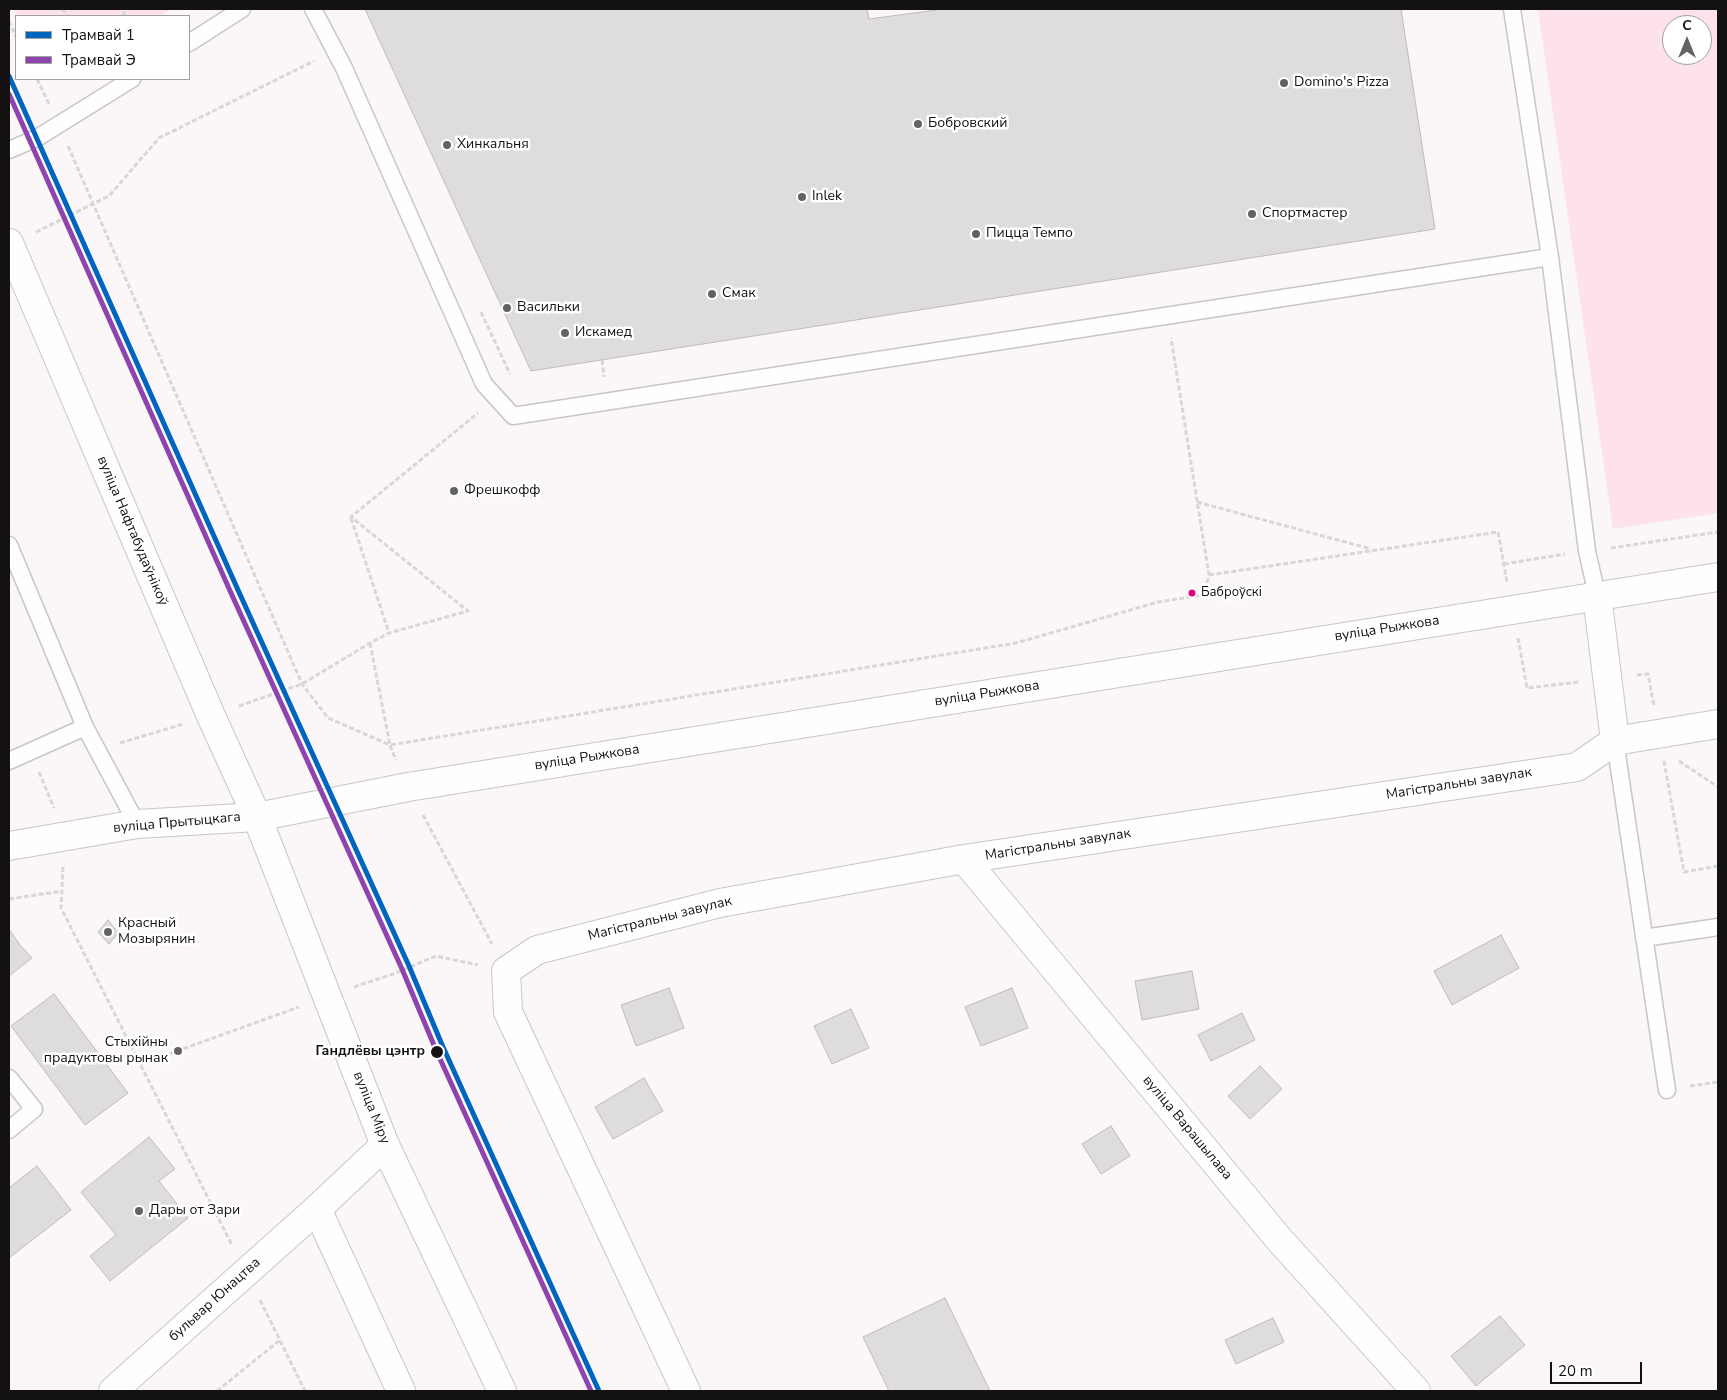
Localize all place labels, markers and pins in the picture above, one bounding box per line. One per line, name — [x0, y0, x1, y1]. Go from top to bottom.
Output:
place label: Domino's Pizza — [1294, 75, 1389, 91]
marker: Domino's Pizza — [1278, 77, 1290, 89]
place label: Бобровский — [928, 116, 1007, 132]
marker: Бобровский — [912, 118, 924, 130]
place label: Хинкальня — [457, 137, 529, 153]
marker: Хинкальня — [441, 139, 453, 151]
place label: Inlek — [812, 189, 842, 205]
marker: Inlek — [796, 191, 808, 203]
place label: Спортмастер — [1262, 206, 1348, 222]
marker: Спортмастер — [1246, 208, 1258, 220]
place label: Пицца Темпо — [986, 226, 1073, 242]
marker: Пицца Темпо — [970, 228, 982, 240]
place label: Смак — [722, 286, 756, 302]
marker: Смак — [706, 288, 718, 300]
place label: Васильки — [517, 300, 580, 316]
marker: Васильки — [501, 302, 513, 314]
place label: Искамед — [575, 325, 632, 341]
marker: Искамед — [559, 327, 571, 339]
place label: Фрешкофф — [464, 483, 540, 499]
marker: Фрешкофф — [448, 485, 460, 497]
place label: Баброўскі — [1201, 585, 1262, 601]
marker: Баброўскі — [1187, 588, 1197, 598]
place label: Красный Мозырянин — [118, 916, 196, 949]
marker: Красный Мозырянин — [102, 926, 114, 938]
place label: Стыхійны прадуктовы рынак — [44, 1035, 168, 1068]
place label: Гандлёвы цэнтр — [315, 1044, 425, 1060]
marker: Гандлёвы цэнтр — [429, 1044, 445, 1060]
marker: Стыхійны прадуктовы рынак — [172, 1045, 184, 1057]
place label: Дары от Зари — [149, 1203, 240, 1219]
marker: Дары от Зари — [133, 1205, 145, 1217]

